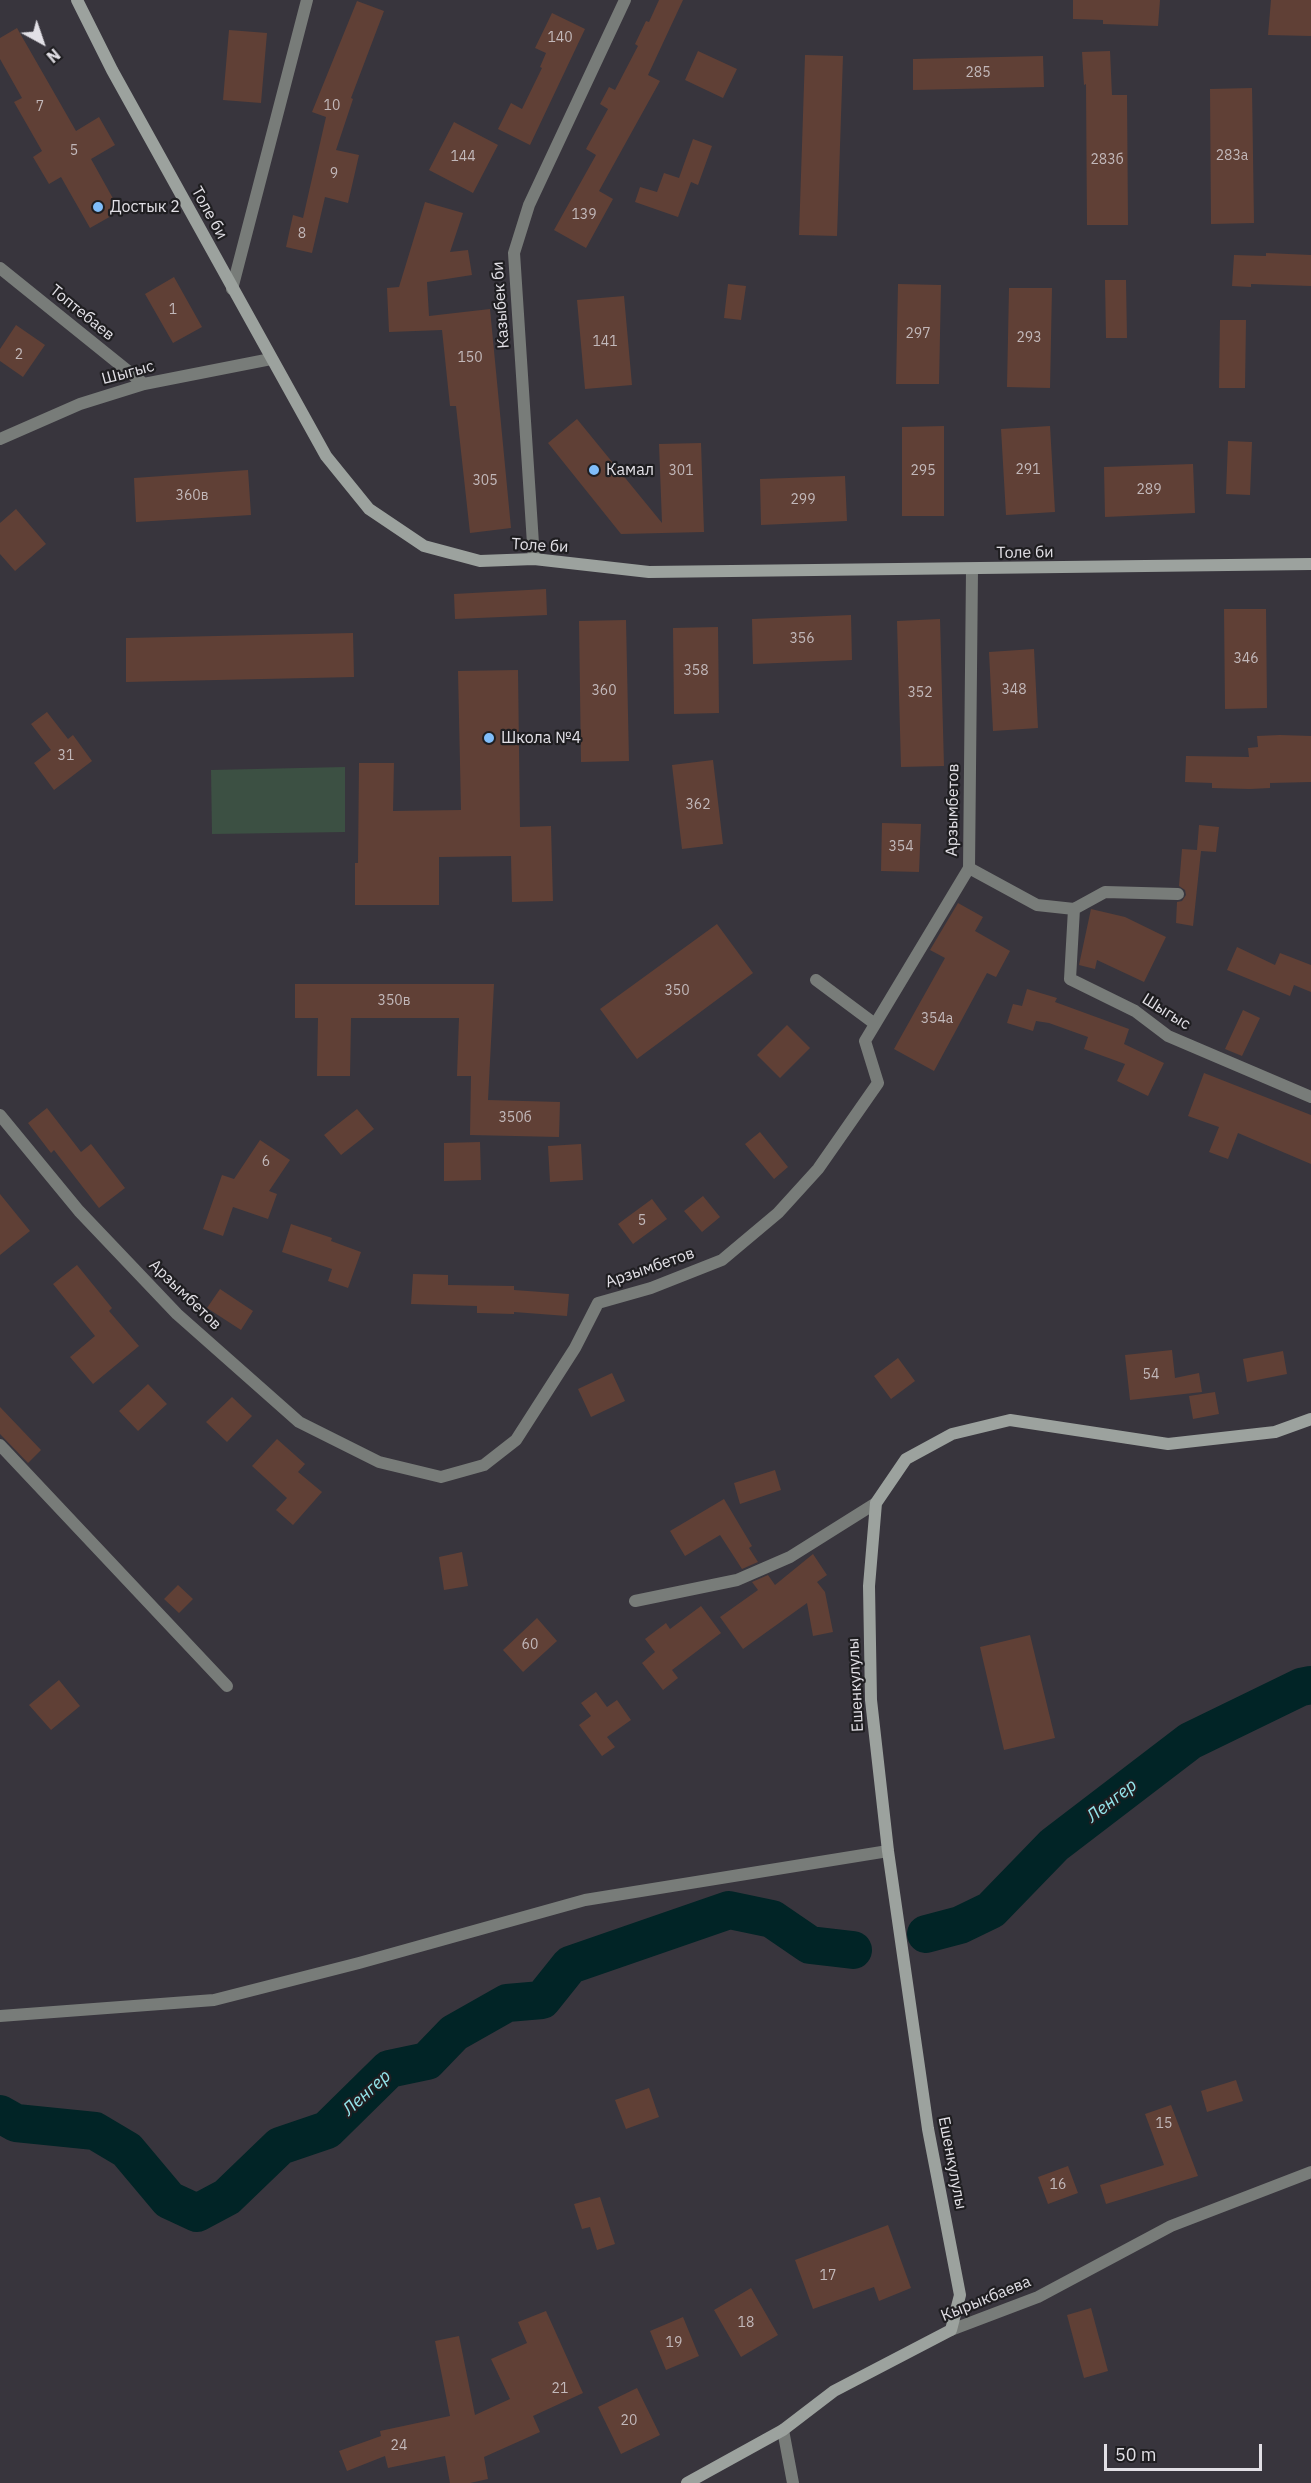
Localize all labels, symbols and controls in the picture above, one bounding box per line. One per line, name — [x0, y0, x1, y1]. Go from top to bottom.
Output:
north arrow — [12, 12, 72, 72]
house number: 140 — [547, 30, 573, 46]
text: N — [43, 44, 64, 67]
house number: 285 — [965, 65, 991, 81]
house number: 10 — [324, 98, 340, 114]
house number: 7 — [36, 99, 44, 115]
house number: 5 — [70, 143, 78, 159]
house number: 283а — [1216, 148, 1248, 164]
house number: 144 — [450, 149, 476, 165]
house number: 283б — [1090, 152, 1124, 168]
house number: 9 — [330, 166, 338, 182]
street label: Толе би — [187, 183, 231, 243]
place label: Достык 2 — [110, 197, 180, 217]
marker: Достык 2 — [91, 200, 105, 214]
house number: 139 — [571, 207, 597, 223]
house number: 8 — [298, 226, 306, 242]
street label: Казыбек би — [488, 261, 514, 349]
street label: Топтебаев — [46, 281, 118, 345]
house number: 1 — [169, 302, 177, 318]
house number: 297 — [905, 326, 931, 342]
house number: 293 — [1016, 330, 1042, 346]
house number: 141 — [592, 334, 618, 350]
house number: 2 — [15, 347, 23, 363]
house number: 150 — [457, 350, 483, 366]
street label: Шыгыс — [100, 357, 156, 389]
place label: Камал — [606, 460, 654, 480]
house number: 291 — [1015, 462, 1041, 478]
marker: Камал — [587, 463, 601, 477]
house number: 301 — [668, 463, 694, 479]
house number: 295 — [910, 463, 936, 479]
house number: 305 — [472, 473, 498, 489]
house number: 289 — [1136, 482, 1162, 498]
house number: 360в — [175, 488, 209, 504]
house number: 299 — [790, 492, 816, 508]
street label: Толе би — [511, 535, 569, 557]
street label: Толе би — [996, 543, 1054, 563]
house number: 356 — [789, 631, 815, 647]
house number: 346 — [1233, 651, 1259, 667]
house number: 358 — [683, 663, 709, 679]
house number: 348 — [1001, 682, 1027, 698]
house number: 360 — [591, 683, 617, 699]
house number: 352 — [907, 685, 933, 701]
place label: Школа №4 — [501, 728, 581, 748]
marker: Школа №4 — [482, 731, 496, 745]
house number: 31 — [58, 748, 74, 764]
street label: Арзымбетов — [943, 763, 963, 857]
house number: 362 — [685, 797, 711, 813]
house number: 354 — [888, 839, 914, 855]
house number: 350 — [664, 983, 690, 999]
street label: Шыгыс — [1138, 990, 1194, 1034]
house number: 350в — [377, 993, 411, 1009]
house number: 354а — [921, 1011, 953, 1027]
house number: 350б — [498, 1110, 532, 1126]
house number: 6 — [262, 1154, 270, 1170]
house number: 5 — [638, 1213, 646, 1229]
street label: Арзымбетов — [603, 1244, 697, 1292]
street label: Арзымбетов — [145, 1256, 225, 1334]
house number: 54 — [1143, 1367, 1159, 1383]
house number: 60 — [522, 1637, 538, 1653]
street label: Ешенкулулы — [844, 1637, 868, 1733]
water label: Ленгер — [1083, 1775, 1141, 1827]
water label: Ленгер — [338, 2066, 396, 2120]
street label: Ешенкулулы — [934, 2115, 970, 2211]
house number: 15 — [1156, 2116, 1172, 2132]
house number: 16 — [1050, 2177, 1066, 2193]
house number: 17 — [820, 2268, 836, 2284]
street label: Кырыкбаева — [938, 2272, 1034, 2326]
house number: 18 — [738, 2315, 754, 2331]
house number: 19 — [666, 2335, 682, 2351]
house number: 21 — [552, 2381, 568, 2397]
house number: 20 — [621, 2413, 637, 2429]
scale bar — [1107, 2432, 1264, 2470]
house number: 24 — [391, 2438, 407, 2454]
text: 50 m — [1115, 2443, 1157, 2466]

